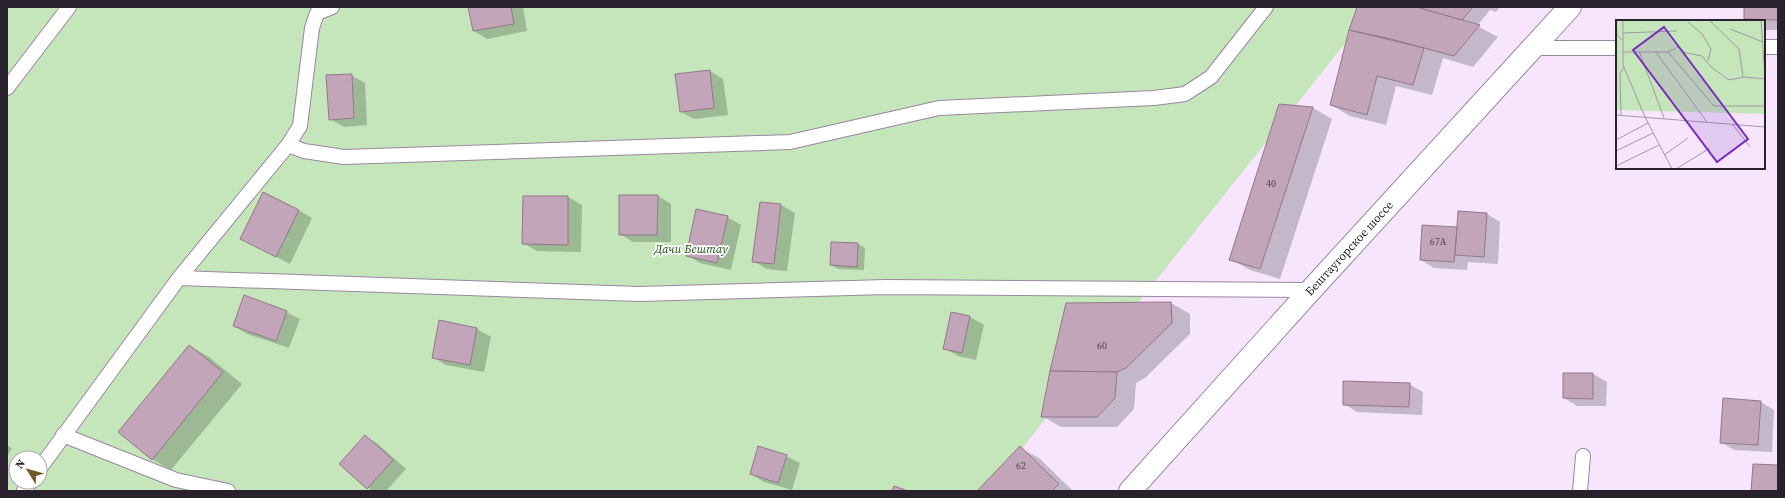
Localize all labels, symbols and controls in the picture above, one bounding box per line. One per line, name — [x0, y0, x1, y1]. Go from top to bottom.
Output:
inset map — [1616, 20, 1765, 169]
house number: 40 — [1266, 177, 1276, 190]
street label: Бештаугорское шоссе — [1302, 197, 1397, 299]
house number: 67А — [1430, 235, 1447, 248]
park label: Дачи Бештау — [653, 241, 728, 257]
house number: 60 — [1097, 339, 1107, 352]
north arrow — [8, 450, 48, 490]
text: N — [12, 457, 29, 472]
house number: 62 — [1016, 459, 1026, 472]

